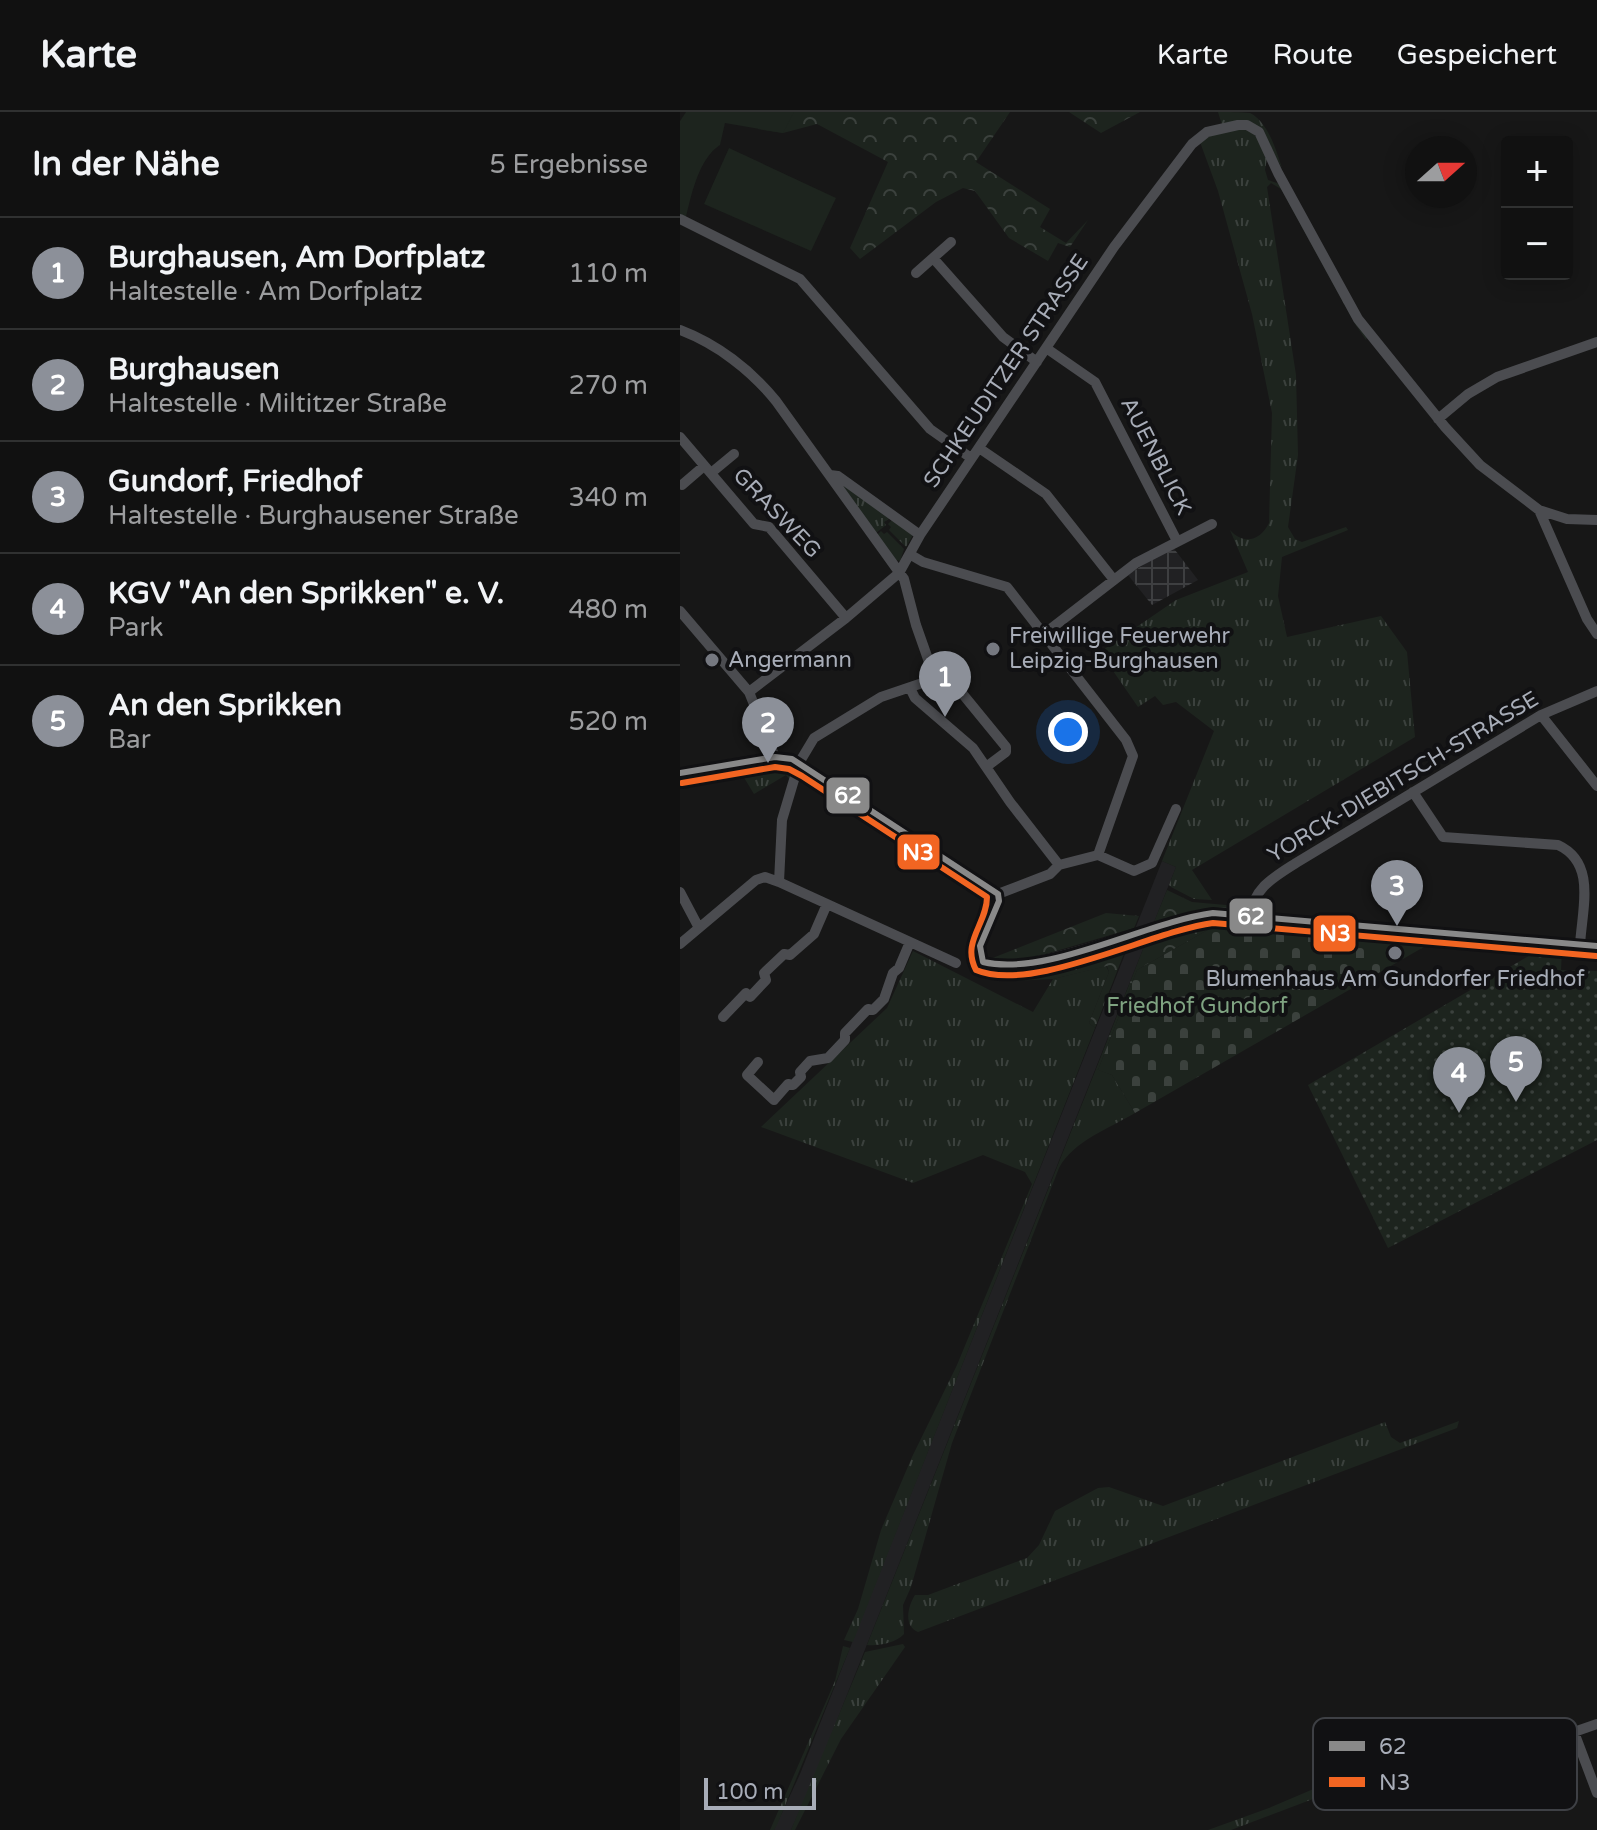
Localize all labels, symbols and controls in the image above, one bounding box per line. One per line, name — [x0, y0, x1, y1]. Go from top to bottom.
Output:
text: Karte — [40, 32, 137, 78]
text: Karte — [1157, 38, 1228, 72]
text: Route — [1272, 38, 1353, 72]
text: Gespeichert — [1397, 38, 1557, 72]
north arrow — [1405, 136, 1477, 208]
map controls — [1501, 136, 1573, 280]
button: + — [1501, 136, 1573, 208]
text: In der Nähe — [32, 144, 220, 185]
text: 5 Ergebnisse — [489, 149, 648, 180]
button: − — [1501, 208, 1573, 280]
text: Burghausen, Am Dorfplatz — [108, 239, 485, 276]
street label: SCHKEUDITZER STRASSE — [918, 249, 1094, 493]
text: 1 — [50, 258, 66, 289]
text: 110 m — [568, 258, 648, 289]
text: Haltestelle · Am Dorfplatz — [108, 276, 423, 307]
text: Burghausen — [108, 351, 280, 388]
text: 2 — [50, 370, 66, 401]
text: 270 m — [568, 370, 648, 401]
text: Haltestelle · Miltitzer Straße — [108, 388, 447, 419]
street label: AUENBLICK — [1115, 393, 1197, 519]
text: Gundorf, Friedhof — [108, 463, 362, 500]
street label: GRASWEG — [728, 463, 826, 563]
text: 3 — [50, 482, 66, 513]
text: 340 m — [568, 482, 648, 513]
text: Haltestelle · Burghausener Straße — [108, 500, 519, 531]
text: KGV "An den Sprikken" e. V. — [108, 575, 504, 612]
text: 4 — [50, 594, 66, 625]
text: 480 m — [568, 594, 648, 625]
text: Park — [108, 612, 164, 643]
place label: Freiwillige Feuerwehr Leipzig-Burghausen — [1009, 623, 1231, 674]
marker: Freiwillige Feuerwehr Leipzig-Burghausen — [984, 640, 1002, 658]
place label: Angermann — [728, 647, 852, 673]
marker: Angermann — [703, 651, 721, 669]
pin: 1 — [919, 651, 971, 717]
street label: YORCK-DIEBITSCH-STRASSE — [1263, 686, 1543, 868]
text: An den Sprikken — [108, 687, 342, 724]
pin: 2 — [742, 697, 794, 763]
text: 5 — [50, 706, 66, 737]
text: 520 m — [568, 706, 648, 737]
your location — [1048, 712, 1088, 752]
text: Bar — [108, 724, 151, 755]
line badge: 62 — [825, 776, 871, 815]
text: 62 — [834, 783, 862, 809]
line badge: N3 — [896, 833, 941, 871]
text: N3 — [902, 840, 934, 866]
pin: 3 — [1371, 860, 1423, 926]
line badge: 62 — [1228, 897, 1274, 935]
text: 62 — [1237, 904, 1265, 930]
line badge: N3 — [1312, 914, 1357, 953]
text: N3 — [1319, 921, 1351, 947]
marker: Blumenhaus Am Gundorfer Friedhof — [1386, 944, 1404, 962]
place label: Blumenhaus Am Gundorfer Friedhof — [1205, 966, 1585, 992]
park label: Friedhof Gundorf — [1106, 993, 1288, 1019]
pin: 5 — [1490, 1036, 1542, 1102]
pin: 4 — [1433, 1047, 1485, 1113]
legend — [1313, 1718, 1577, 1810]
text: 62 — [1379, 1734, 1407, 1760]
text: N3 — [1379, 1770, 1410, 1796]
scale bar — [704, 1774, 816, 1810]
text: 100 m — [716, 1779, 783, 1805]

